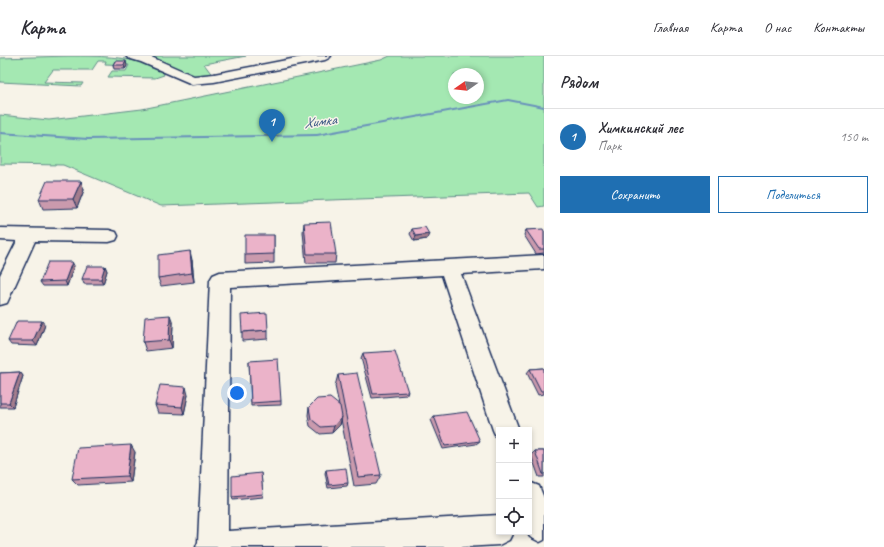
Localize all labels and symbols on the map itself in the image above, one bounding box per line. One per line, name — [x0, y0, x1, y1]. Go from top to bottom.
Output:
north arrow — [448, 68, 484, 104]
pin: 1 — [259, 109, 285, 142]
water label: Химка — [303, 110, 339, 133]
your location — [227, 383, 247, 403]

